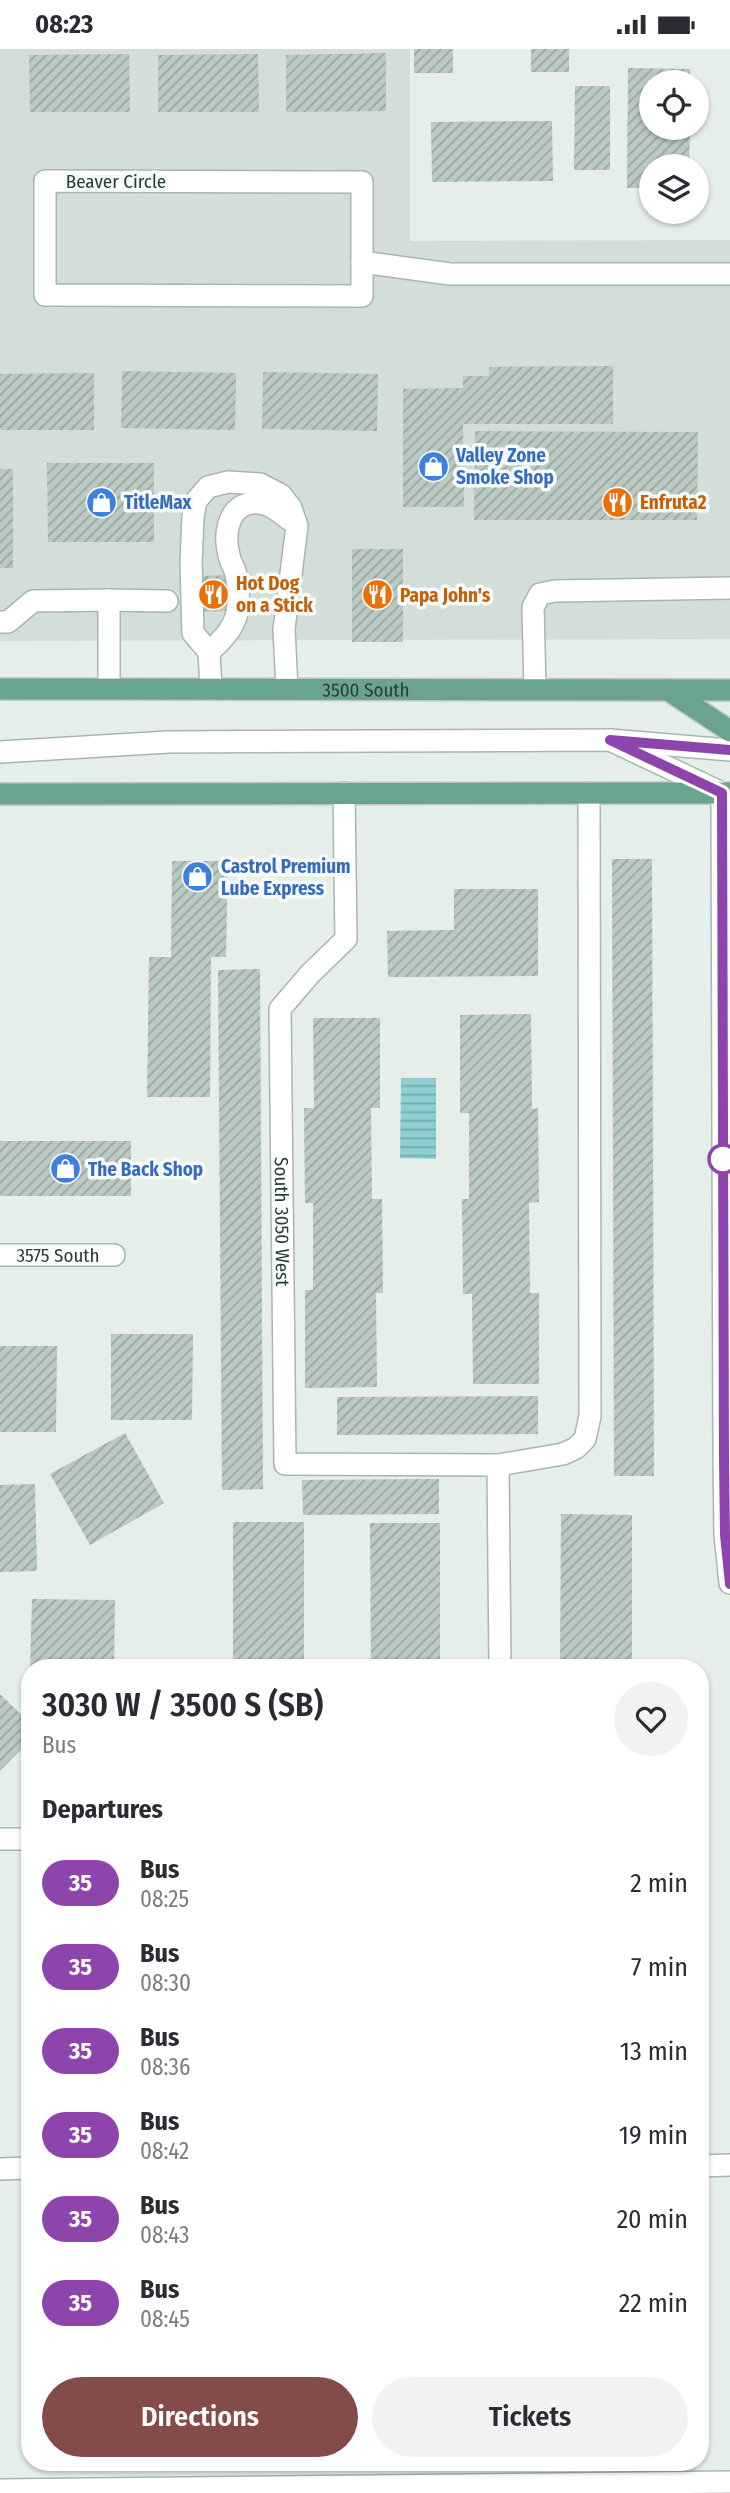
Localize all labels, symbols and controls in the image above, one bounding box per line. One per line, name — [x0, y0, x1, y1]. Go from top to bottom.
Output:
text: 08:23 — [35, 9, 93, 40]
map controls — [639, 70, 709, 224]
button: locate — [639, 70, 709, 140]
button: layers — [639, 154, 709, 224]
street label: Beaver Circle — [66, 170, 166, 193]
place label: Valley Zone Smoke Shop — [455, 444, 554, 489]
shop icon: Valley Zone Smoke Shop — [416, 449, 450, 483]
shop icon: TitleMax — [84, 485, 118, 519]
restaurant icon: Enfruta2 — [600, 485, 634, 519]
place label: TitleMax — [124, 491, 193, 514]
place label: Enfruta2 — [640, 491, 707, 514]
place label: Hot Dog on a Stick — [236, 572, 313, 617]
restaurant icon: Hot Dog on a Stick — [196, 577, 230, 611]
restaurant icon: Papa John's — [360, 578, 394, 612]
place label: Papa John's — [400, 584, 491, 607]
street label: 3500 South — [322, 678, 410, 701]
place label: Castrol Premium Lube Express — [221, 855, 351, 900]
shop icon: Castrol Premium Lube Express — [181, 860, 215, 894]
unlabelled marker — [708, 1144, 730, 1174]
shop icon: The Back Shop — [48, 1152, 82, 1186]
street label: South 3050 West — [270, 1157, 295, 1287]
place label: The Back Shop — [88, 1158, 203, 1181]
street label: 3575 South — [16, 1244, 100, 1267]
button: heart — [614, 1682, 688, 1756]
text: 3030 W / 3500 S (SB) — [42, 1685, 323, 1725]
text: Bus — [42, 1731, 76, 1759]
text: Departures — [42, 1794, 163, 1825]
text: Bus — [140, 1854, 179, 1885]
text: 2 min — [630, 1868, 688, 1899]
text: 35 — [69, 1869, 92, 1897]
text: 08:25 — [140, 1885, 189, 1913]
text: Bus — [140, 1938, 179, 1969]
text: 7 min — [631, 1952, 688, 1983]
text: 35 — [69, 1953, 92, 1981]
text: 08:30 — [140, 1969, 191, 1997]
text: Bus — [140, 2022, 179, 2053]
text: 13 min — [620, 2036, 688, 2067]
text: 35 — [69, 2037, 92, 2065]
text: 08:36 — [140, 2053, 190, 2081]
text: Bus — [140, 2106, 179, 2137]
text: 19 min — [619, 2120, 688, 2151]
text: 35 — [69, 2121, 92, 2149]
text: 08:42 — [140, 2137, 189, 2165]
text: Bus — [140, 2190, 179, 2221]
text: 20 min — [617, 2204, 688, 2235]
text: 35 — [69, 2205, 92, 2233]
text: 08:43 — [140, 2221, 189, 2249]
text: Bus — [140, 2274, 179, 2305]
text: 22 min — [619, 2288, 688, 2319]
text: 35 — [69, 2289, 92, 2317]
text: 08:45 — [140, 2305, 190, 2333]
button: Directions — [42, 2377, 358, 2457]
button: Tickets — [372, 2377, 688, 2457]

